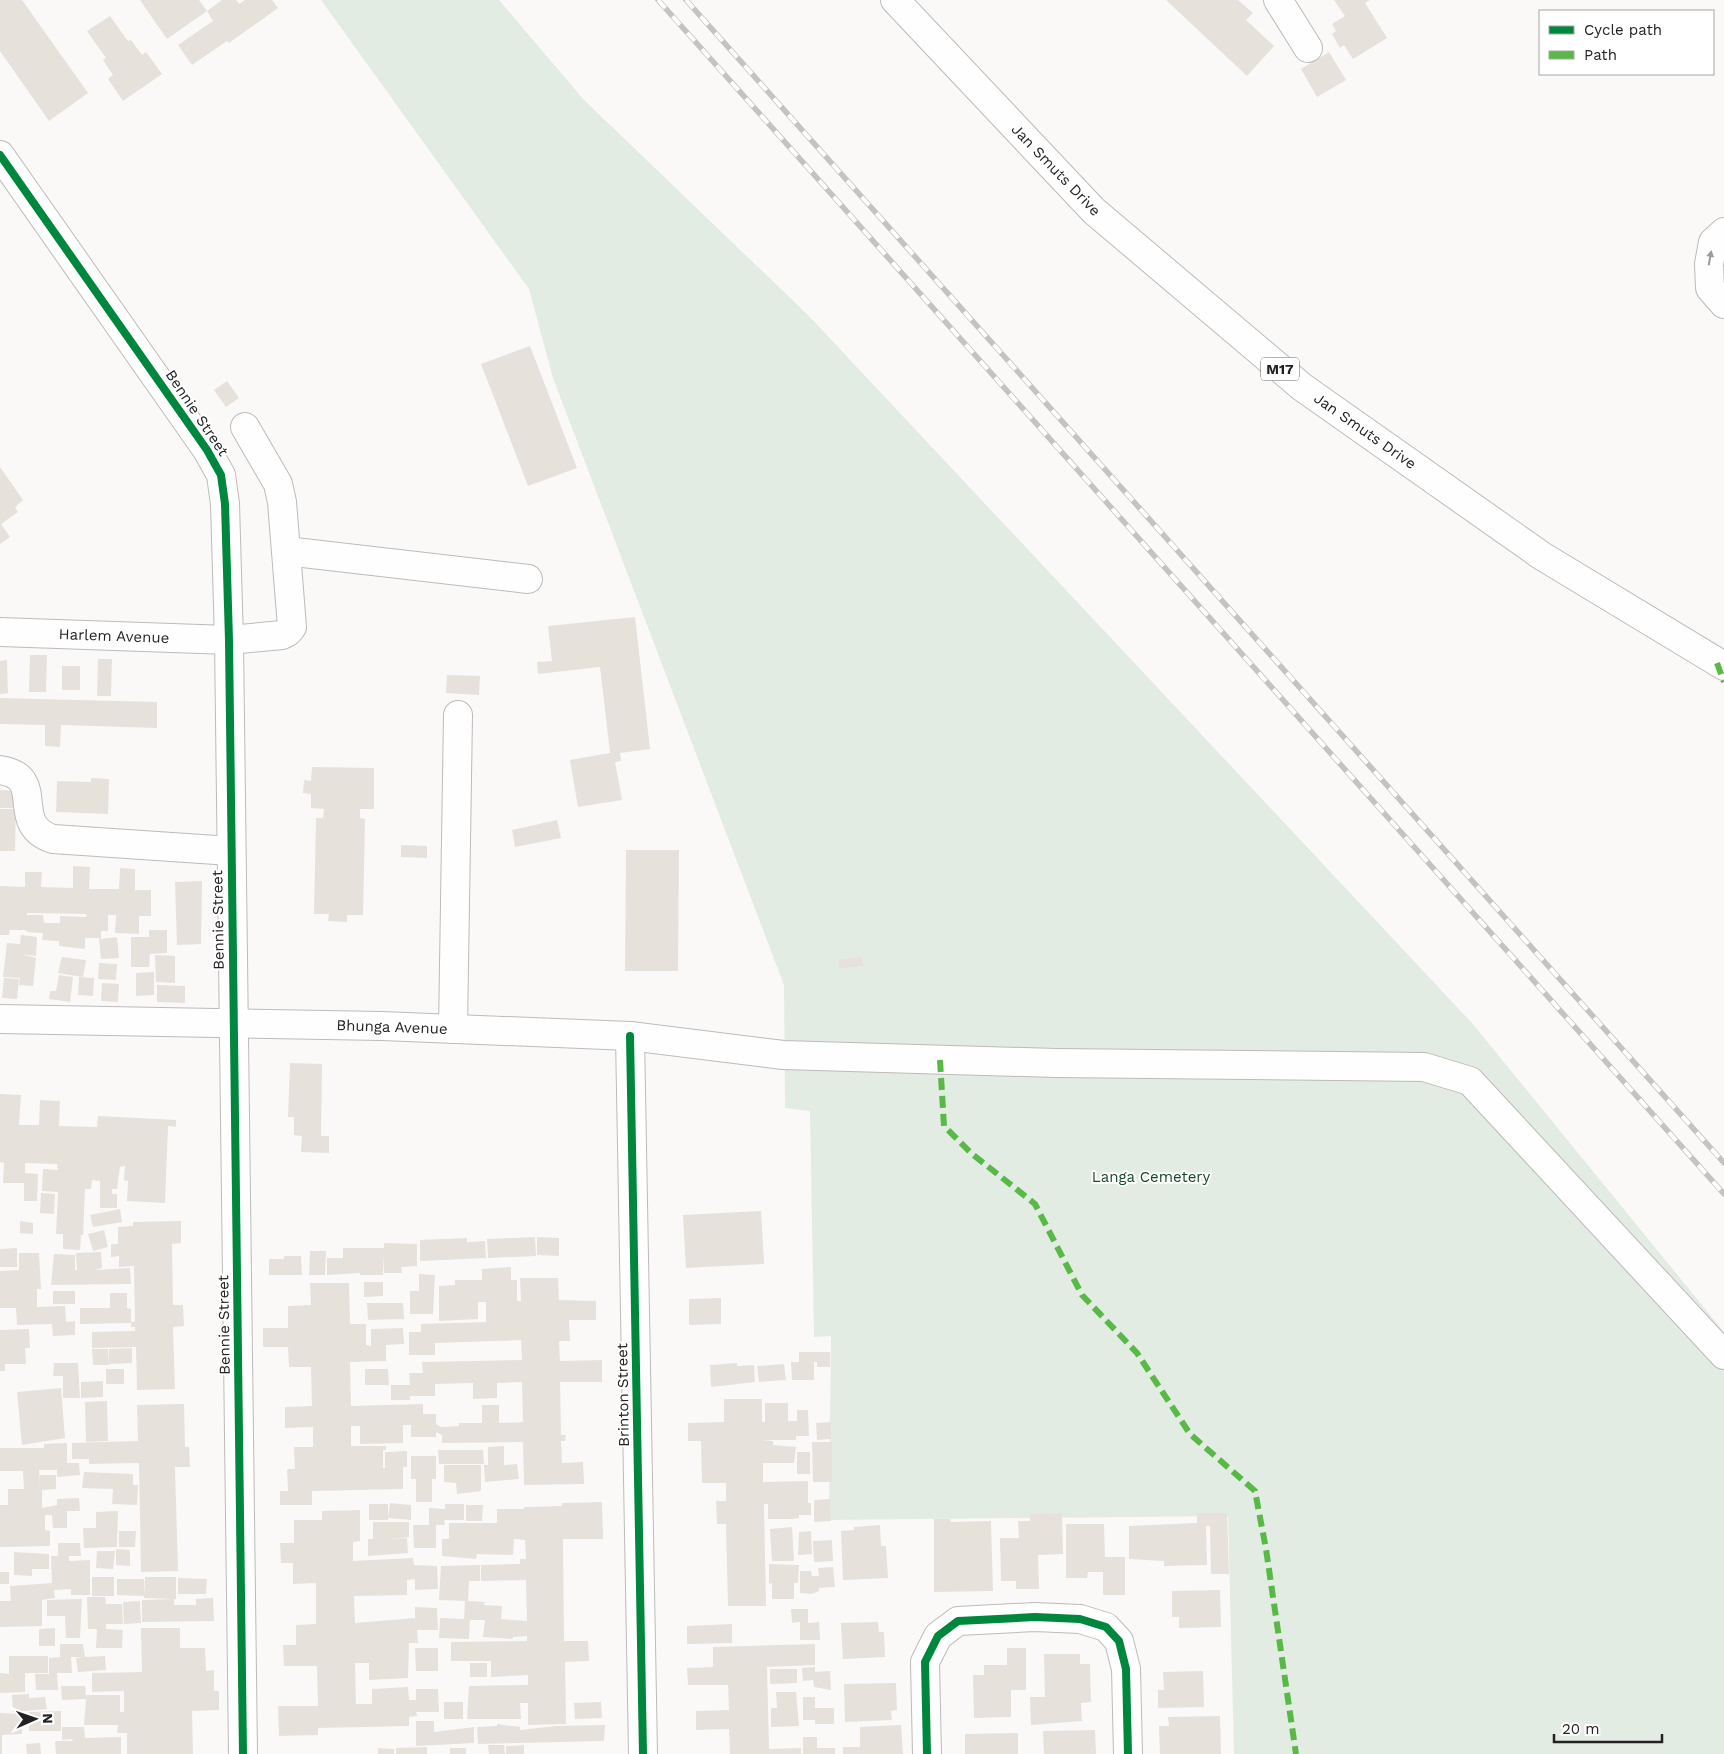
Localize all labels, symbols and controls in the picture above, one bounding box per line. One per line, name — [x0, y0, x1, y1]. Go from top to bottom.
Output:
legend — [1539, 10, 1714, 75]
text: Cycle path — [1584, 21, 1662, 39]
text: Path — [1584, 46, 1617, 64]
street label: Jan Smuts Drive — [1008, 120, 1104, 220]
one-way arrow — [1707, 249, 1715, 265]
road number: M17 — [1261, 358, 1299, 380]
street label: Bennie Street — [162, 367, 233, 460]
street label: Jan Smuts Drive — [1310, 389, 1420, 473]
street label: Harlem Avenue — [58, 625, 170, 647]
street label: Bennie Street — [208, 869, 228, 970]
street label: Bhunga Avenue — [336, 1016, 448, 1038]
park label: Langa Cemetery — [1092, 1168, 1210, 1186]
street label: Bennie Street — [214, 1274, 234, 1375]
street label: Brinton Street — [613, 1342, 633, 1447]
north arrow — [10, 1694, 60, 1744]
scale bar — [1554, 1712, 1662, 1744]
text: N — [40, 1713, 56, 1724]
text: 20 m — [1562, 1720, 1600, 1738]

